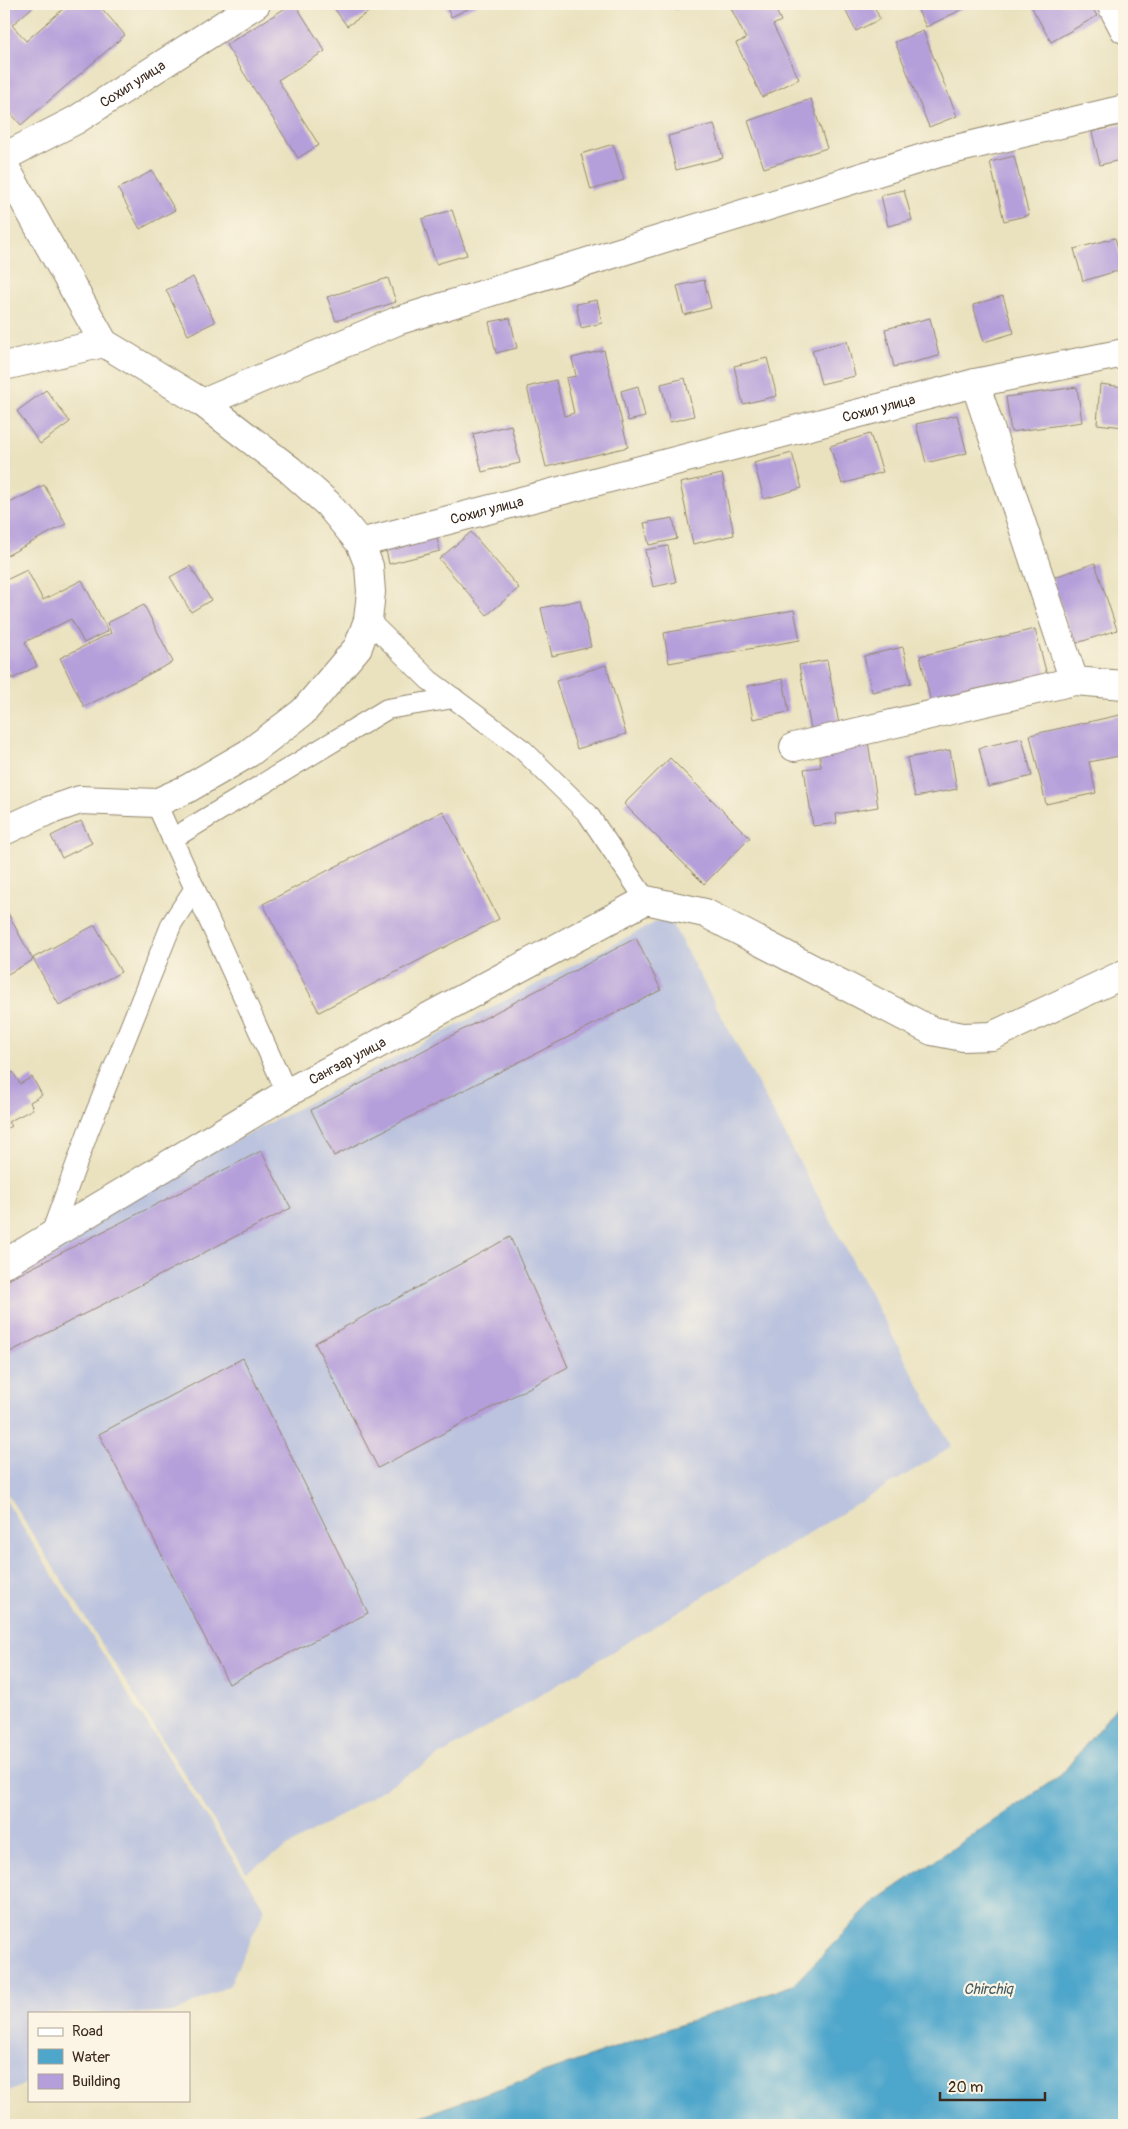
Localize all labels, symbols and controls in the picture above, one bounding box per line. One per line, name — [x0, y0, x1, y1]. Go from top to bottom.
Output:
street label: Сохил улица — [96, 56, 168, 111]
street label: Сохил улица — [840, 390, 917, 426]
street label: Сохил улица — [448, 492, 525, 528]
street label: Сангзар улица — [306, 1033, 389, 1088]
water label: Chirchiq — [964, 1980, 1014, 1999]
legend — [28, 2012, 190, 2102]
text: Road — [72, 2022, 103, 2041]
text: Water — [72, 2048, 111, 2067]
scale bar — [940, 2069, 1046, 2101]
text: Building — [72, 2072, 120, 2091]
text: 20 m — [948, 2078, 983, 2097]

